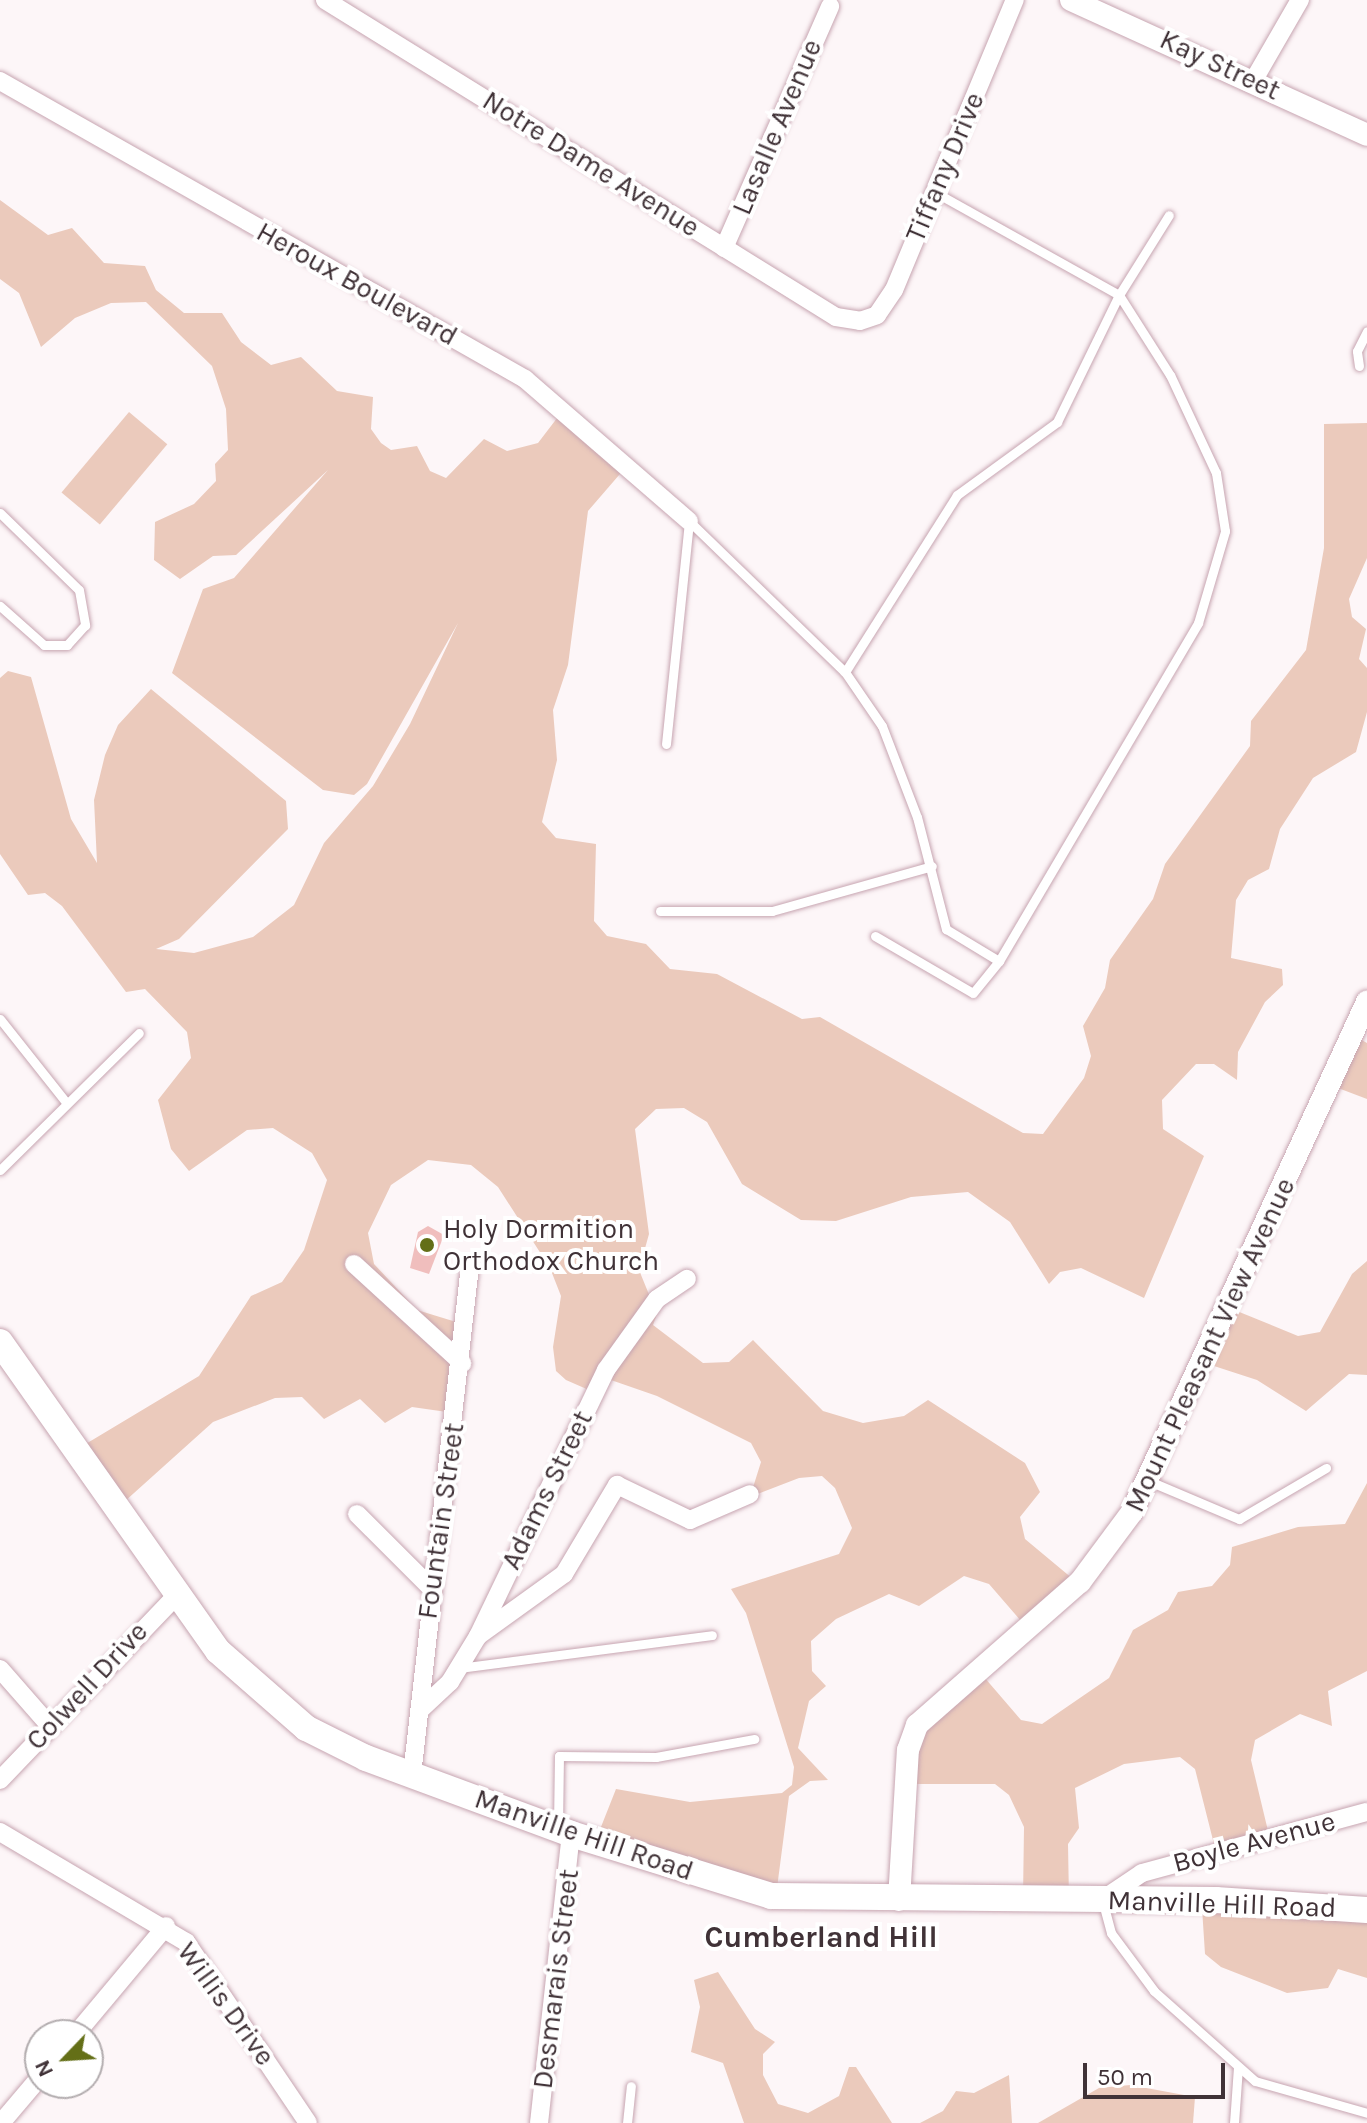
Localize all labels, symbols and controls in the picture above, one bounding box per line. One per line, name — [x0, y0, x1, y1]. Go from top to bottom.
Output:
street label: Kay Street — [1154, 23, 1286, 107]
street label: Lasalle Avenue — [725, 34, 829, 220]
street label: Notre Dame Avenue — [476, 84, 706, 244]
street label: Tiffany Drive — [898, 87, 992, 247]
street label: Heroux Boulevard — [251, 215, 463, 353]
street label: Mount Pleasant View Avenue — [1118, 1173, 1302, 1517]
place label: Holy Dormition Orthodox Church — [443, 1212, 659, 1278]
marker: Holy Dormition Orthodox Church — [418, 1236, 436, 1254]
street label: Adams Street — [494, 1405, 600, 1575]
street label: Fountain Street — [411, 1421, 471, 1621]
street label: Colwell Drive — [19, 1615, 155, 1757]
street label: Manville Hill Road — [470, 1782, 698, 1888]
street label: Boyle Avenue — [1169, 1804, 1339, 1880]
street label: Desmarais Street — [526, 1867, 586, 2091]
street label: Manville Hill Road — [1107, 1883, 1337, 1925]
district label: Cumberland Hill — [704, 1919, 938, 1955]
street label: Willis Drive — [170, 1936, 282, 2072]
north arrow — [24, 2019, 104, 2099]
scale bar — [1087, 2047, 1229, 2097]
text: N — [29, 2056, 59, 2081]
text: 50 m — [1097, 2063, 1153, 2091]

